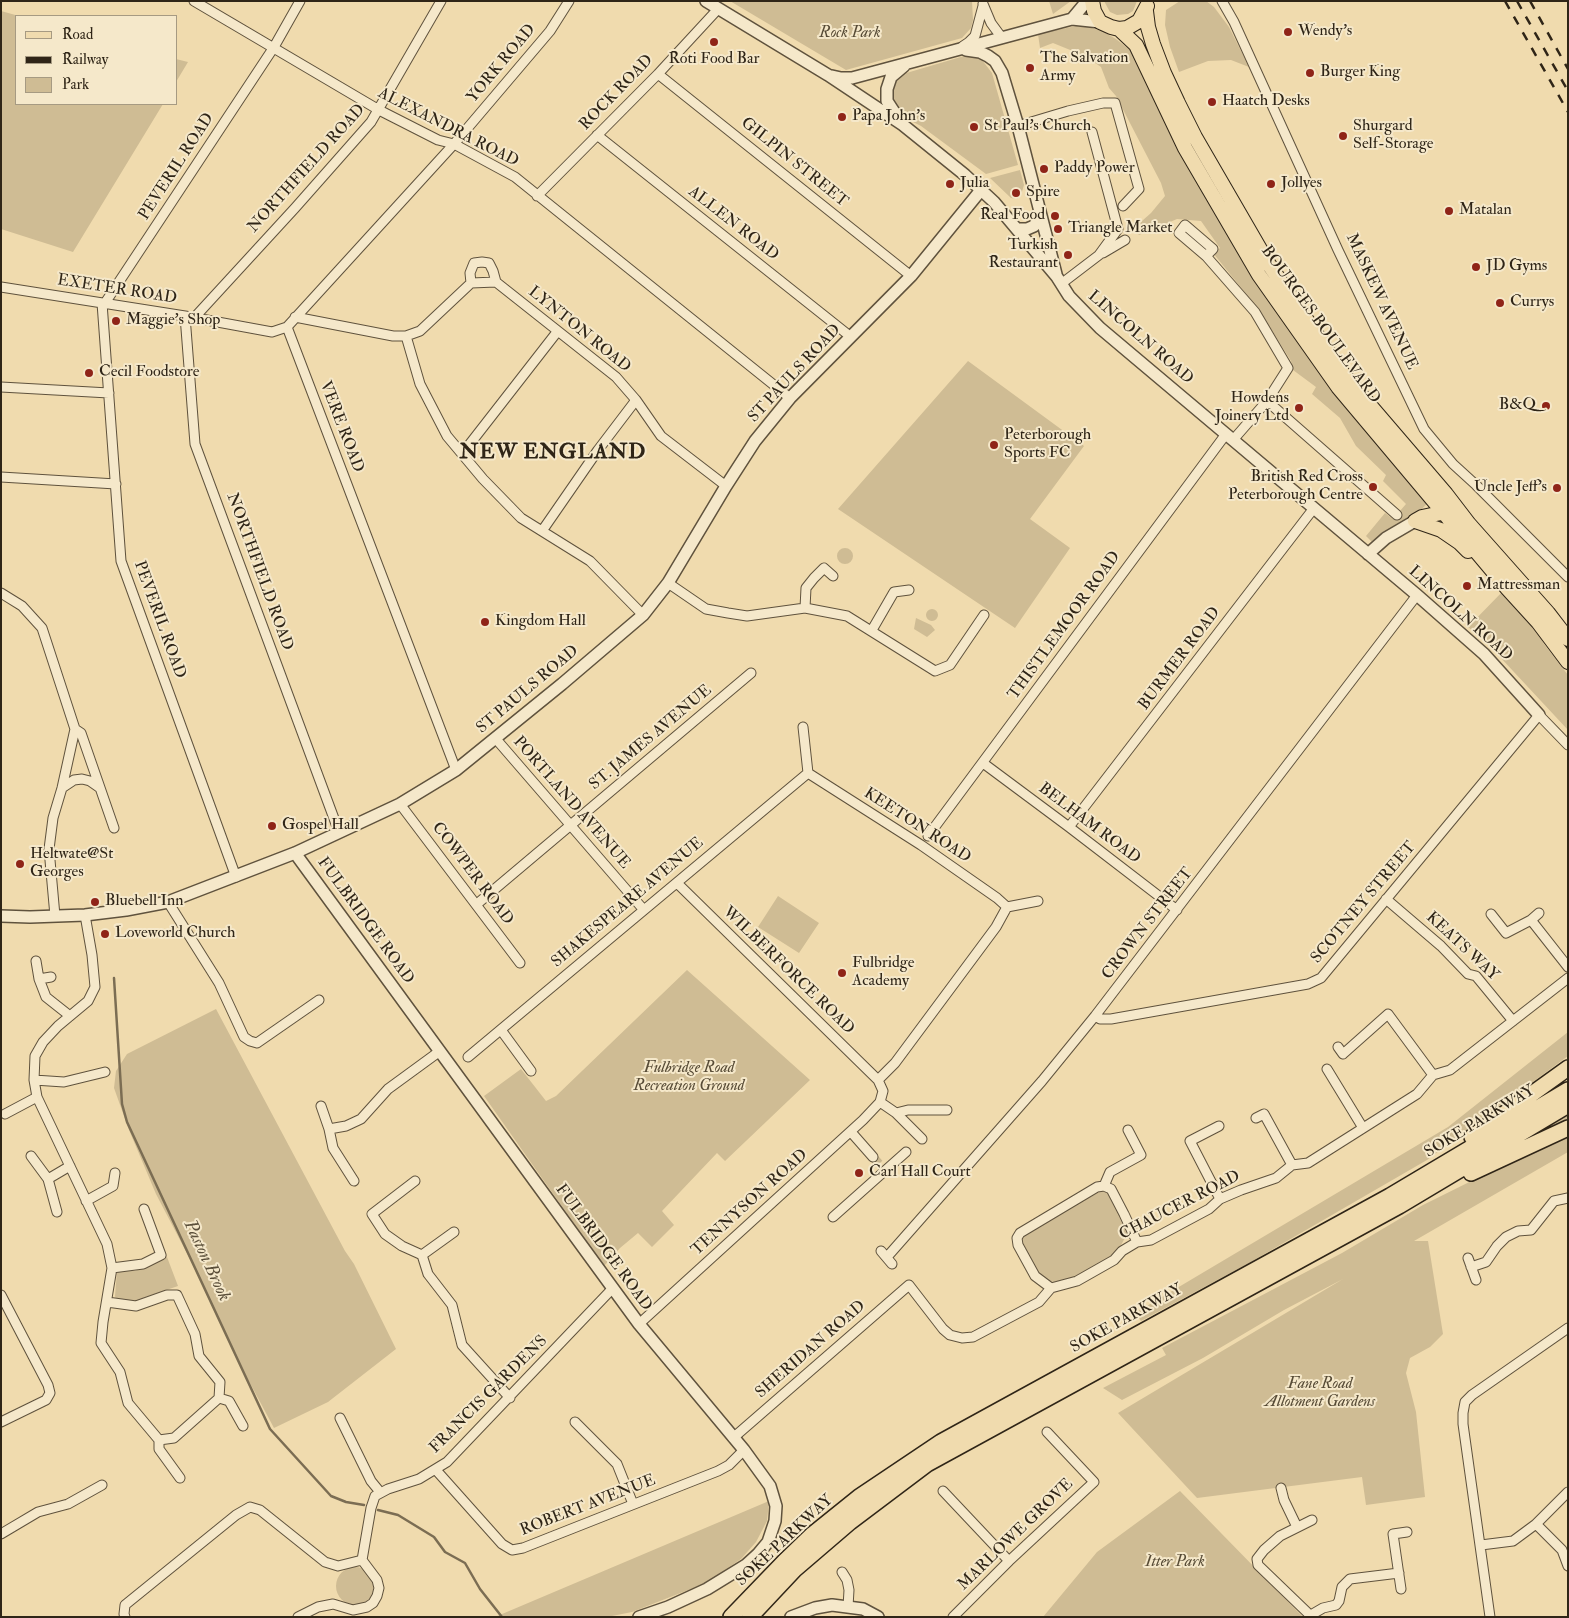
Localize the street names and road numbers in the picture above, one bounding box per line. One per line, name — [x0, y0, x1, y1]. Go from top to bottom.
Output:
street label: YORK ROAD — [464, 21, 540, 107]
street label: ROCK ROAD — [576, 51, 658, 135]
street label: ALEXANDRA ROAD — [375, 84, 521, 172]
street label: NORTHFIELD ROAD — [244, 101, 370, 237]
street label: PEVERIL ROAD — [135, 110, 219, 224]
street label: GILPIN STREET — [737, 114, 851, 212]
street label: ALLEN ROAD — [684, 183, 782, 265]
street label: MASKEW AVENUE — [1341, 231, 1421, 373]
street label: BOURGES BOULEVARD — [1256, 242, 1384, 408]
street label: EXETER ROAD — [56, 271, 178, 309]
street label: LYNTON ROAD — [524, 283, 634, 377]
street label: LINCOLN ROAD — [1083, 287, 1197, 389]
street label: ST PAULS ROAD — [745, 321, 845, 427]
street label: VERE ROAD — [315, 379, 367, 475]
street label: NORTHFIELD ROAD — [222, 491, 296, 653]
street label: THISTLEMOOR ROAD — [1005, 548, 1125, 704]
street label: PEVERIL ROAD — [129, 559, 189, 681]
street label: LINCOLN ROAD — [1404, 562, 1516, 666]
street label: BURMER ROAD — [1135, 604, 1225, 714]
street label: ST PAULS ROAD — [473, 642, 583, 738]
street label: ST. JAMES AVENUE — [586, 681, 716, 795]
street label: PORTLAND AVENUE — [508, 733, 634, 873]
street label: BELHAM ROAD — [1034, 779, 1144, 869]
street label: KEETON ROAD — [860, 784, 974, 868]
street label: COWPER ROAD — [427, 819, 517, 929]
street label: SHAKESPEARE AVENUE — [548, 834, 708, 972]
street label: SCOTNEY STREET — [1308, 838, 1420, 968]
street label: FULBRIDGE ROAD — [313, 854, 417, 988]
street label: CROWN STREET — [1098, 864, 1198, 984]
street label: WILBERFORCE ROAD — [718, 903, 858, 1039]
street label: KEATS WAY — [1422, 908, 1502, 986]
street label: SOKE PARKWAY — [1421, 1081, 1539, 1163]
street label: TENNYSON ROAD — [688, 1146, 812, 1260]
street label: CHAUCER ROAD — [1116, 1167, 1244, 1245]
street label: FULBRIDGE ROAD — [551, 1181, 655, 1315]
street label: SOKE PARKWAY — [1068, 1280, 1186, 1358]
street label: SHERIDAN ROAD — [752, 1297, 870, 1403]
street label: FRANCIS GARDENS — [426, 1332, 552, 1458]
street label: ROBERT AVENUE — [518, 1471, 658, 1541]
street label: MARLOWE GROVE — [955, 1475, 1077, 1595]
street label: SOKE PARKWAY — [733, 1491, 837, 1591]

